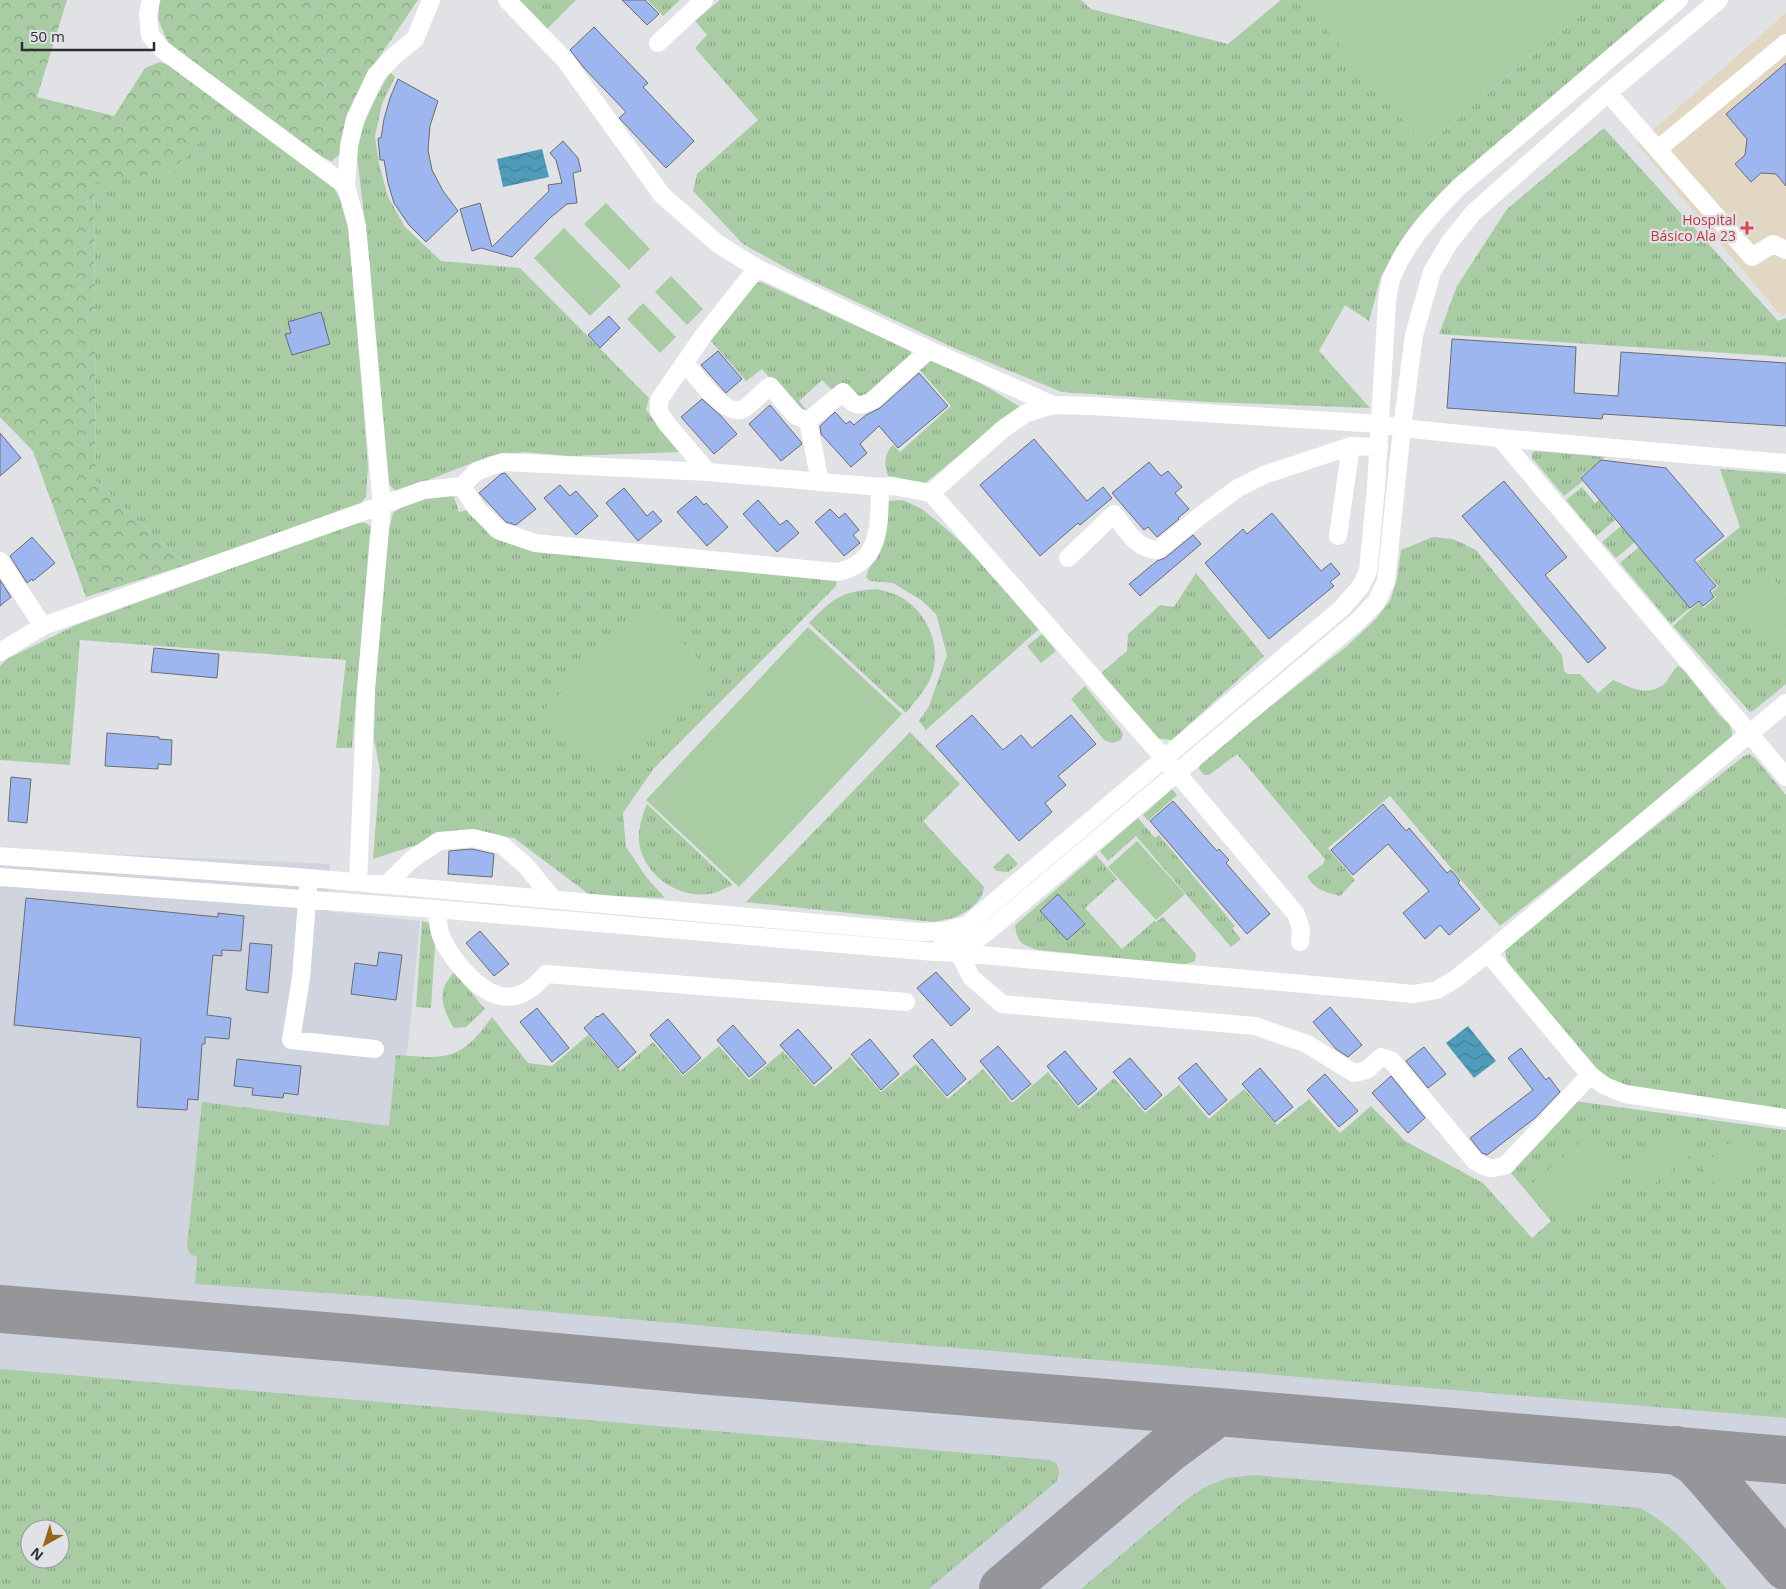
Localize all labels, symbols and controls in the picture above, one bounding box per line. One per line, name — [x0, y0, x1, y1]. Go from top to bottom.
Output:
scale bar — [22, 20, 155, 52]
text: 50 m — [30, 26, 65, 46]
place label: Hospital Básico Ala 23 — [1650, 210, 1736, 245]
marker: Hospital Básico Ala 23 — [1740, 221, 1754, 235]
north arrow — [20, 1519, 70, 1569]
text: N — [26, 1544, 47, 1565]

